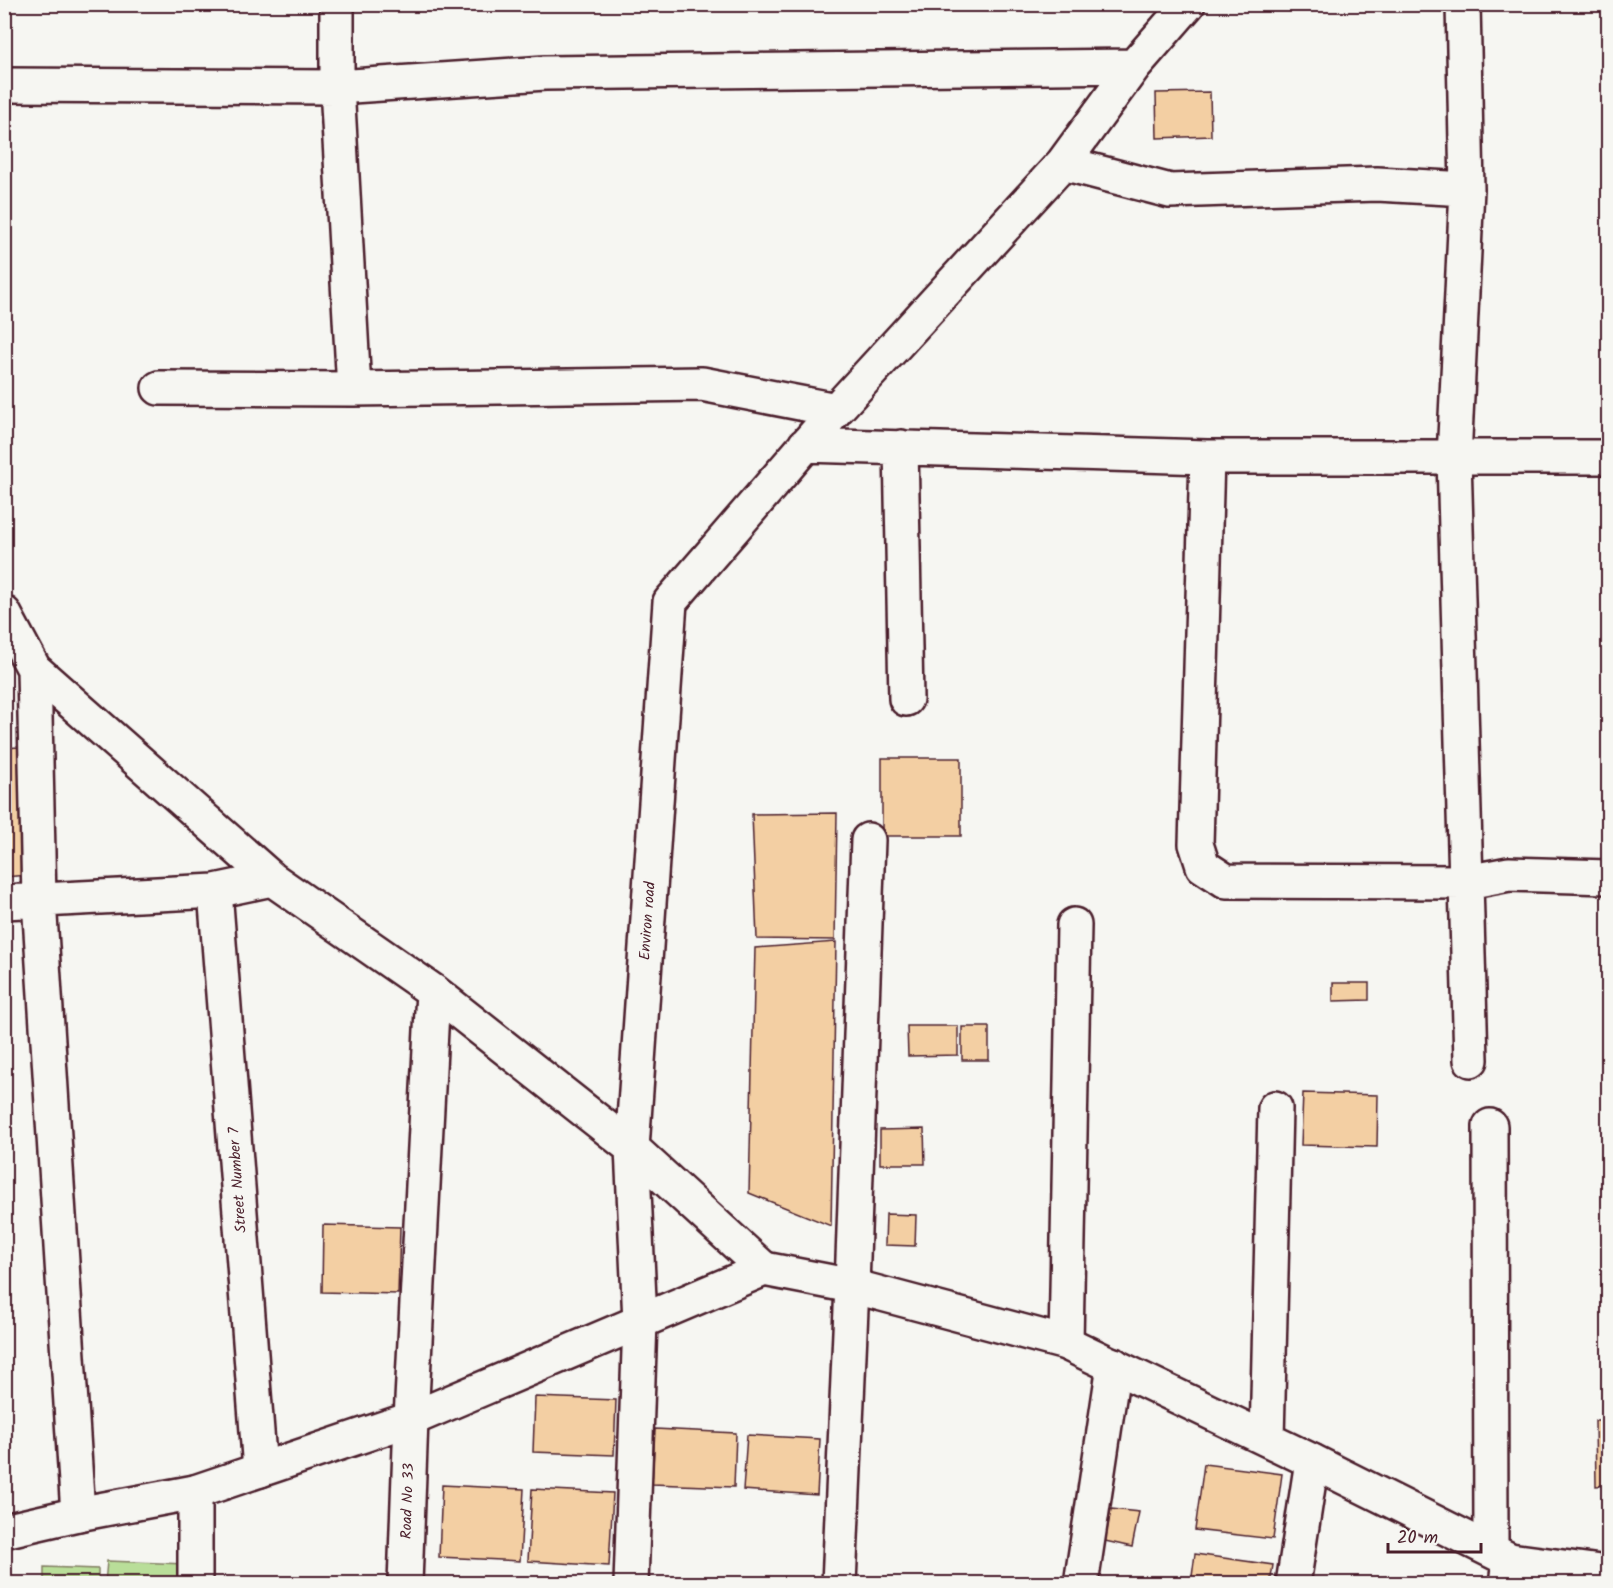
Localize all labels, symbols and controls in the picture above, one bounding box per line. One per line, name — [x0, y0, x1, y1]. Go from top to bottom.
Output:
street label: Environ road — [633, 880, 663, 961]
street label: Street Number 7 — [222, 1125, 254, 1234]
street label: Road No 33 — [395, 1462, 421, 1539]
scale bar — [1388, 1516, 1481, 1554]
text: 20 m — [1397, 1524, 1438, 1553]

